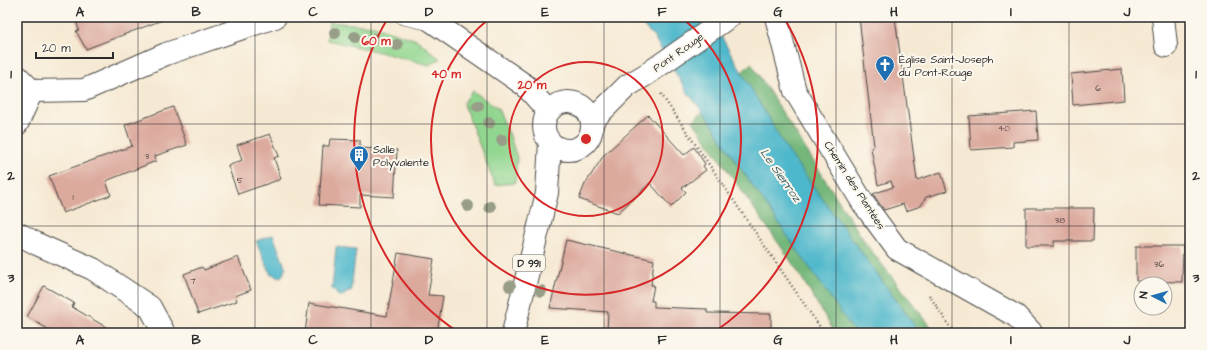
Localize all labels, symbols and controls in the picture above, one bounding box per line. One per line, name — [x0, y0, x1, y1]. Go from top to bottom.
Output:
text: A — [76, 3, 85, 21]
text: B — [191, 3, 201, 21]
text: C — [308, 3, 318, 21]
text: D — [425, 3, 434, 21]
text: E — [541, 3, 549, 21]
text: F — [657, 3, 667, 21]
text: G — [773, 3, 783, 21]
text: H — [890, 3, 898, 21]
text: I — [1010, 3, 1012, 21]
text: J — [1123, 3, 1131, 21]
street label: Pont Rouge — [650, 29, 707, 76]
text: 60 m — [361, 33, 391, 50]
scale bar — [36, 34, 113, 60]
text: 20 m — [42, 40, 71, 57]
place label: Église Saint-Joseph du Pont-Rouge — [899, 52, 994, 81]
church icon: Église Saint-Joseph du Pont-Rouge — [874, 54, 896, 82]
text: 1 — [10, 65, 12, 83]
text: 1 — [1195, 65, 1197, 83]
text: 40 m — [431, 66, 462, 83]
text: 20 m — [517, 77, 547, 94]
house number: 6 — [1095, 82, 1101, 95]
house number: 40 — [998, 122, 1010, 135]
centre of rings — [579, 132, 593, 146]
street label: Chemin des Plantées — [820, 138, 889, 233]
place label: Salle Polyvalente — [373, 142, 429, 171]
building icon: Salle Polyvalente — [348, 144, 370, 172]
water label: Le Sierroz — [756, 145, 806, 206]
house number: 3 — [145, 150, 150, 163]
text: 2 — [6, 167, 15, 185]
text: 2 — [1191, 167, 1200, 185]
house number: 5 — [237, 174, 244, 187]
house number: 1 — [72, 191, 74, 204]
house number: 38 — [1055, 214, 1065, 227]
road number: D 991 — [513, 255, 545, 271]
house number: 36 — [1154, 258, 1164, 271]
text: 3 — [7, 269, 15, 287]
text: 3 — [1192, 269, 1200, 287]
house number: 7 — [190, 275, 196, 288]
north arrow — [1133, 276, 1173, 316]
text: N — [1136, 291, 1151, 299]
text: A — [76, 331, 85, 349]
text: B — [191, 331, 201, 349]
text: C — [308, 331, 318, 349]
text: D — [425, 331, 434, 349]
text: E — [541, 331, 549, 349]
text: F — [657, 331, 667, 349]
text: G — [773, 331, 783, 349]
text: H — [890, 331, 898, 349]
text: I — [1010, 331, 1012, 349]
text: J — [1123, 331, 1131, 349]

